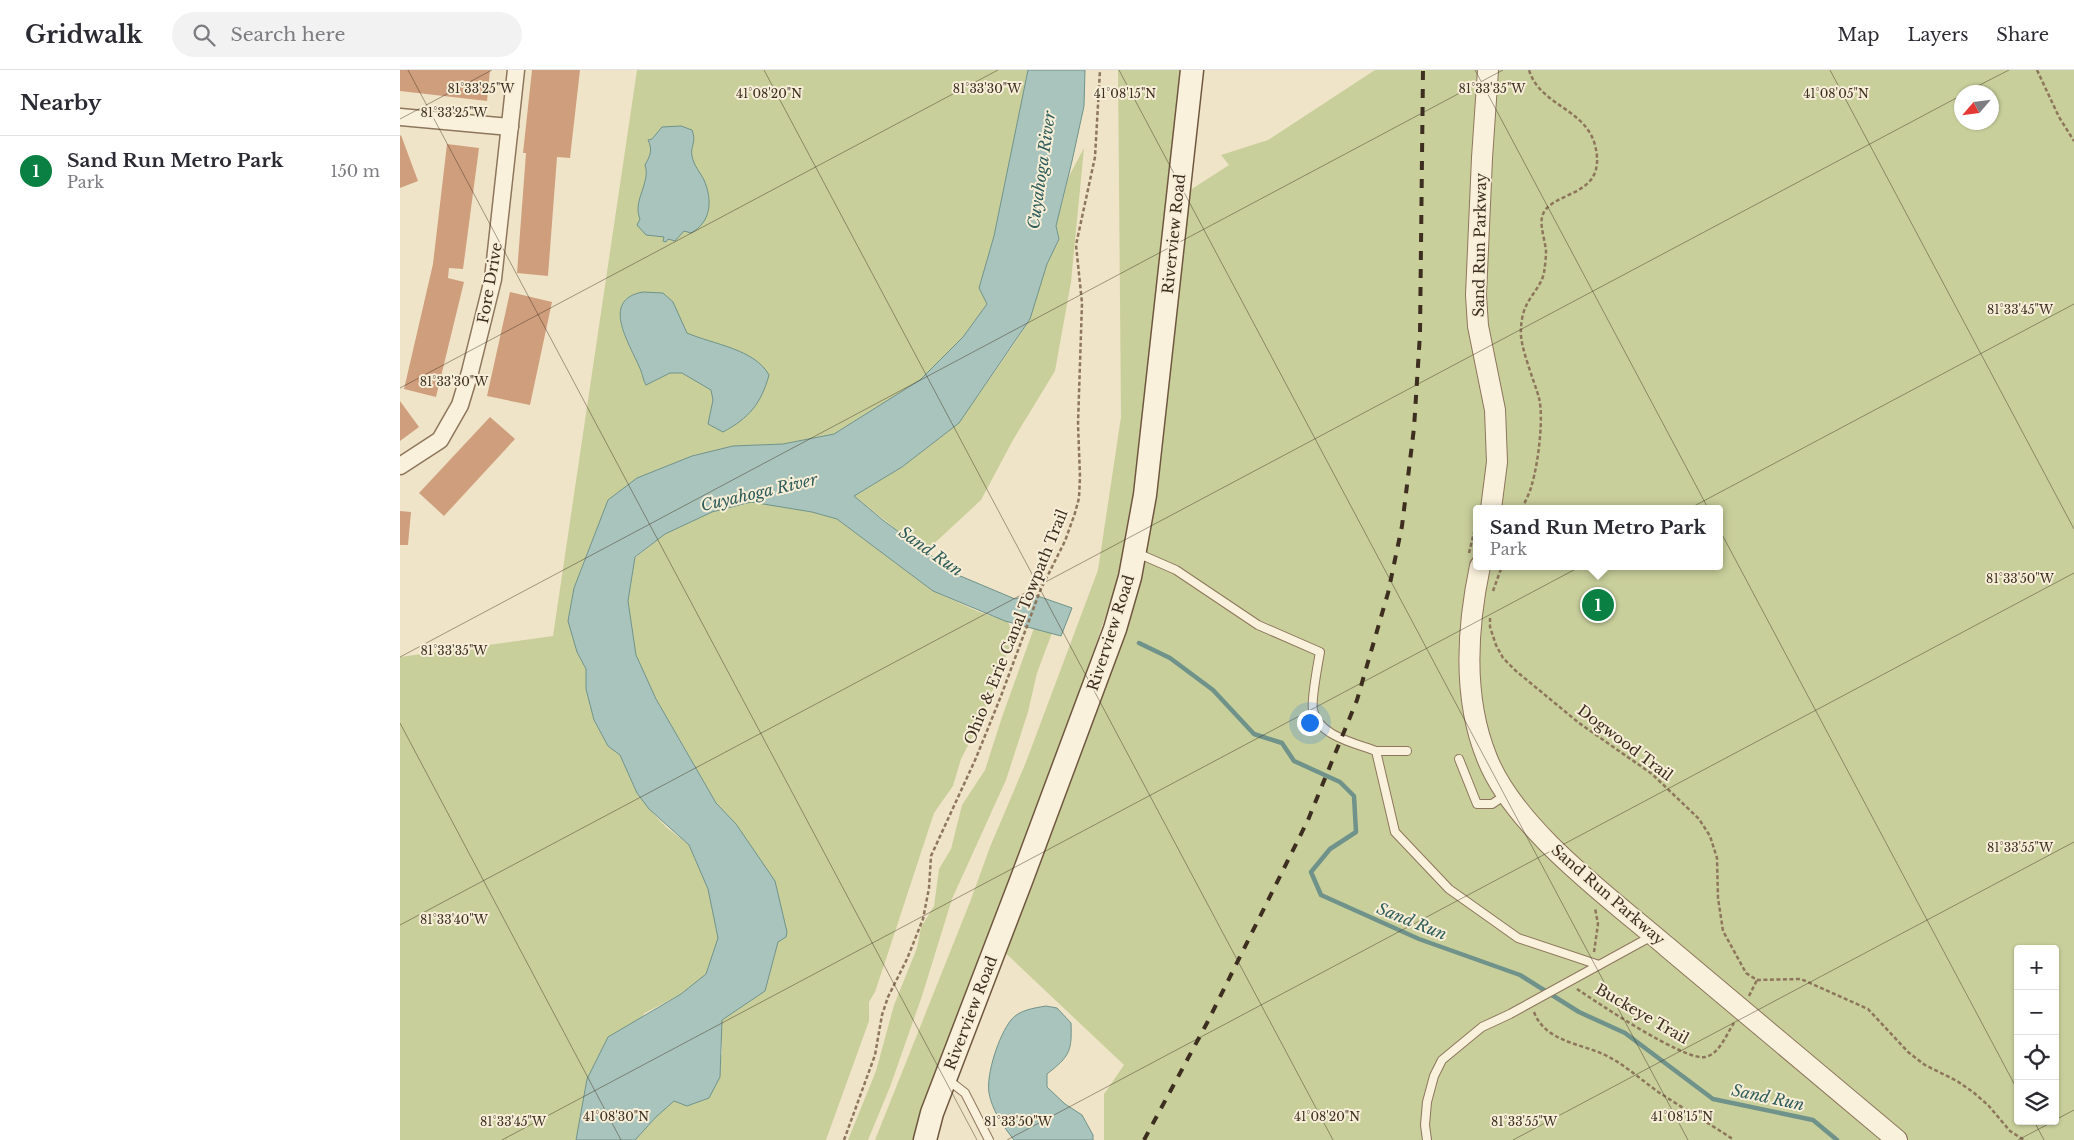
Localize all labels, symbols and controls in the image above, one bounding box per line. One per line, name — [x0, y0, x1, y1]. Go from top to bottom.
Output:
search box — [172, 12, 522, 57]
text: Gridwalk — [25, 20, 142, 49]
icon: search — [190, 21, 218, 49]
text: Search here — [230, 23, 345, 46]
text: Map — [1838, 24, 1879, 46]
text: Layers — [1907, 24, 1968, 46]
text: Share — [1996, 24, 2049, 46]
text: 81°33'25"W — [448, 81, 515, 96]
text: 81°33'30"W — [953, 81, 1022, 96]
text: 81°33'35"W — [1459, 81, 1526, 96]
north arrow — [1954, 85, 1999, 130]
text: 41°08'20"N — [736, 86, 802, 101]
text: 41°08'15"N — [1094, 86, 1156, 101]
text: 41°08'05"N — [1803, 86, 1869, 101]
text: Nearby — [20, 90, 101, 116]
text: 81°33'25"W — [421, 105, 488, 120]
water label: Cuyahoga River — [1023, 109, 1059, 230]
text: Sand Run Metro Park — [67, 149, 283, 172]
text: 1 — [33, 161, 39, 181]
text: 150 m — [331, 161, 380, 181]
text: Park — [67, 172, 104, 192]
street label: Sand Run Parkway — [1469, 172, 1490, 317]
street label: Riverview Road — [1158, 173, 1189, 295]
street label: Fore Drive — [473, 241, 506, 325]
text: 81°33'45"W — [1987, 302, 2054, 317]
text: 81°33'30"W — [420, 374, 489, 389]
water label: Cuyahoga River — [699, 469, 820, 515]
popup — [1473, 505, 1723, 570]
street label: Ohio & Erie Canal Towpath Trail — [959, 506, 1072, 747]
text: Sand Run Metro Park — [1490, 516, 1706, 539]
water label: Sand Run — [895, 522, 967, 580]
text: Park — [1490, 539, 1527, 559]
text: 81°33'50"W — [1986, 571, 2055, 586]
street label: Riverview Road — [1083, 573, 1138, 693]
pin: 1 — [1582, 586, 1614, 624]
text: 81°33'35"W — [421, 643, 488, 658]
street label: Dogwood Trail — [1574, 701, 1677, 785]
your location — [1297, 710, 1323, 736]
street label: Sand Run Parkway — [1548, 840, 1669, 949]
text: 81°33'55"W — [1987, 840, 2054, 855]
water label: Sand Run — [1374, 898, 1450, 944]
text: 81°33'40"W — [420, 912, 489, 927]
map controls — [2014, 945, 2059, 1125]
button: + — [2014, 945, 2059, 990]
street label: Riverview Road — [940, 953, 1001, 1073]
street label: Buckeye Trail — [1592, 979, 1692, 1048]
button: − — [2014, 990, 2059, 1035]
button: locate — [2014, 1035, 2059, 1080]
water label: Sand Run — [1730, 1080, 1806, 1114]
button: layers — [2014, 1080, 2059, 1125]
text: 41°08'30"N — [583, 1109, 649, 1124]
text: 41°08'20"N — [1294, 1109, 1360, 1124]
text: 41°08'15"N — [1651, 1109, 1713, 1124]
text: 81°33'45"W — [480, 1114, 547, 1129]
text: 81°33'50"W — [984, 1114, 1053, 1129]
text: 81°33'55"W — [1491, 1114, 1558, 1129]

